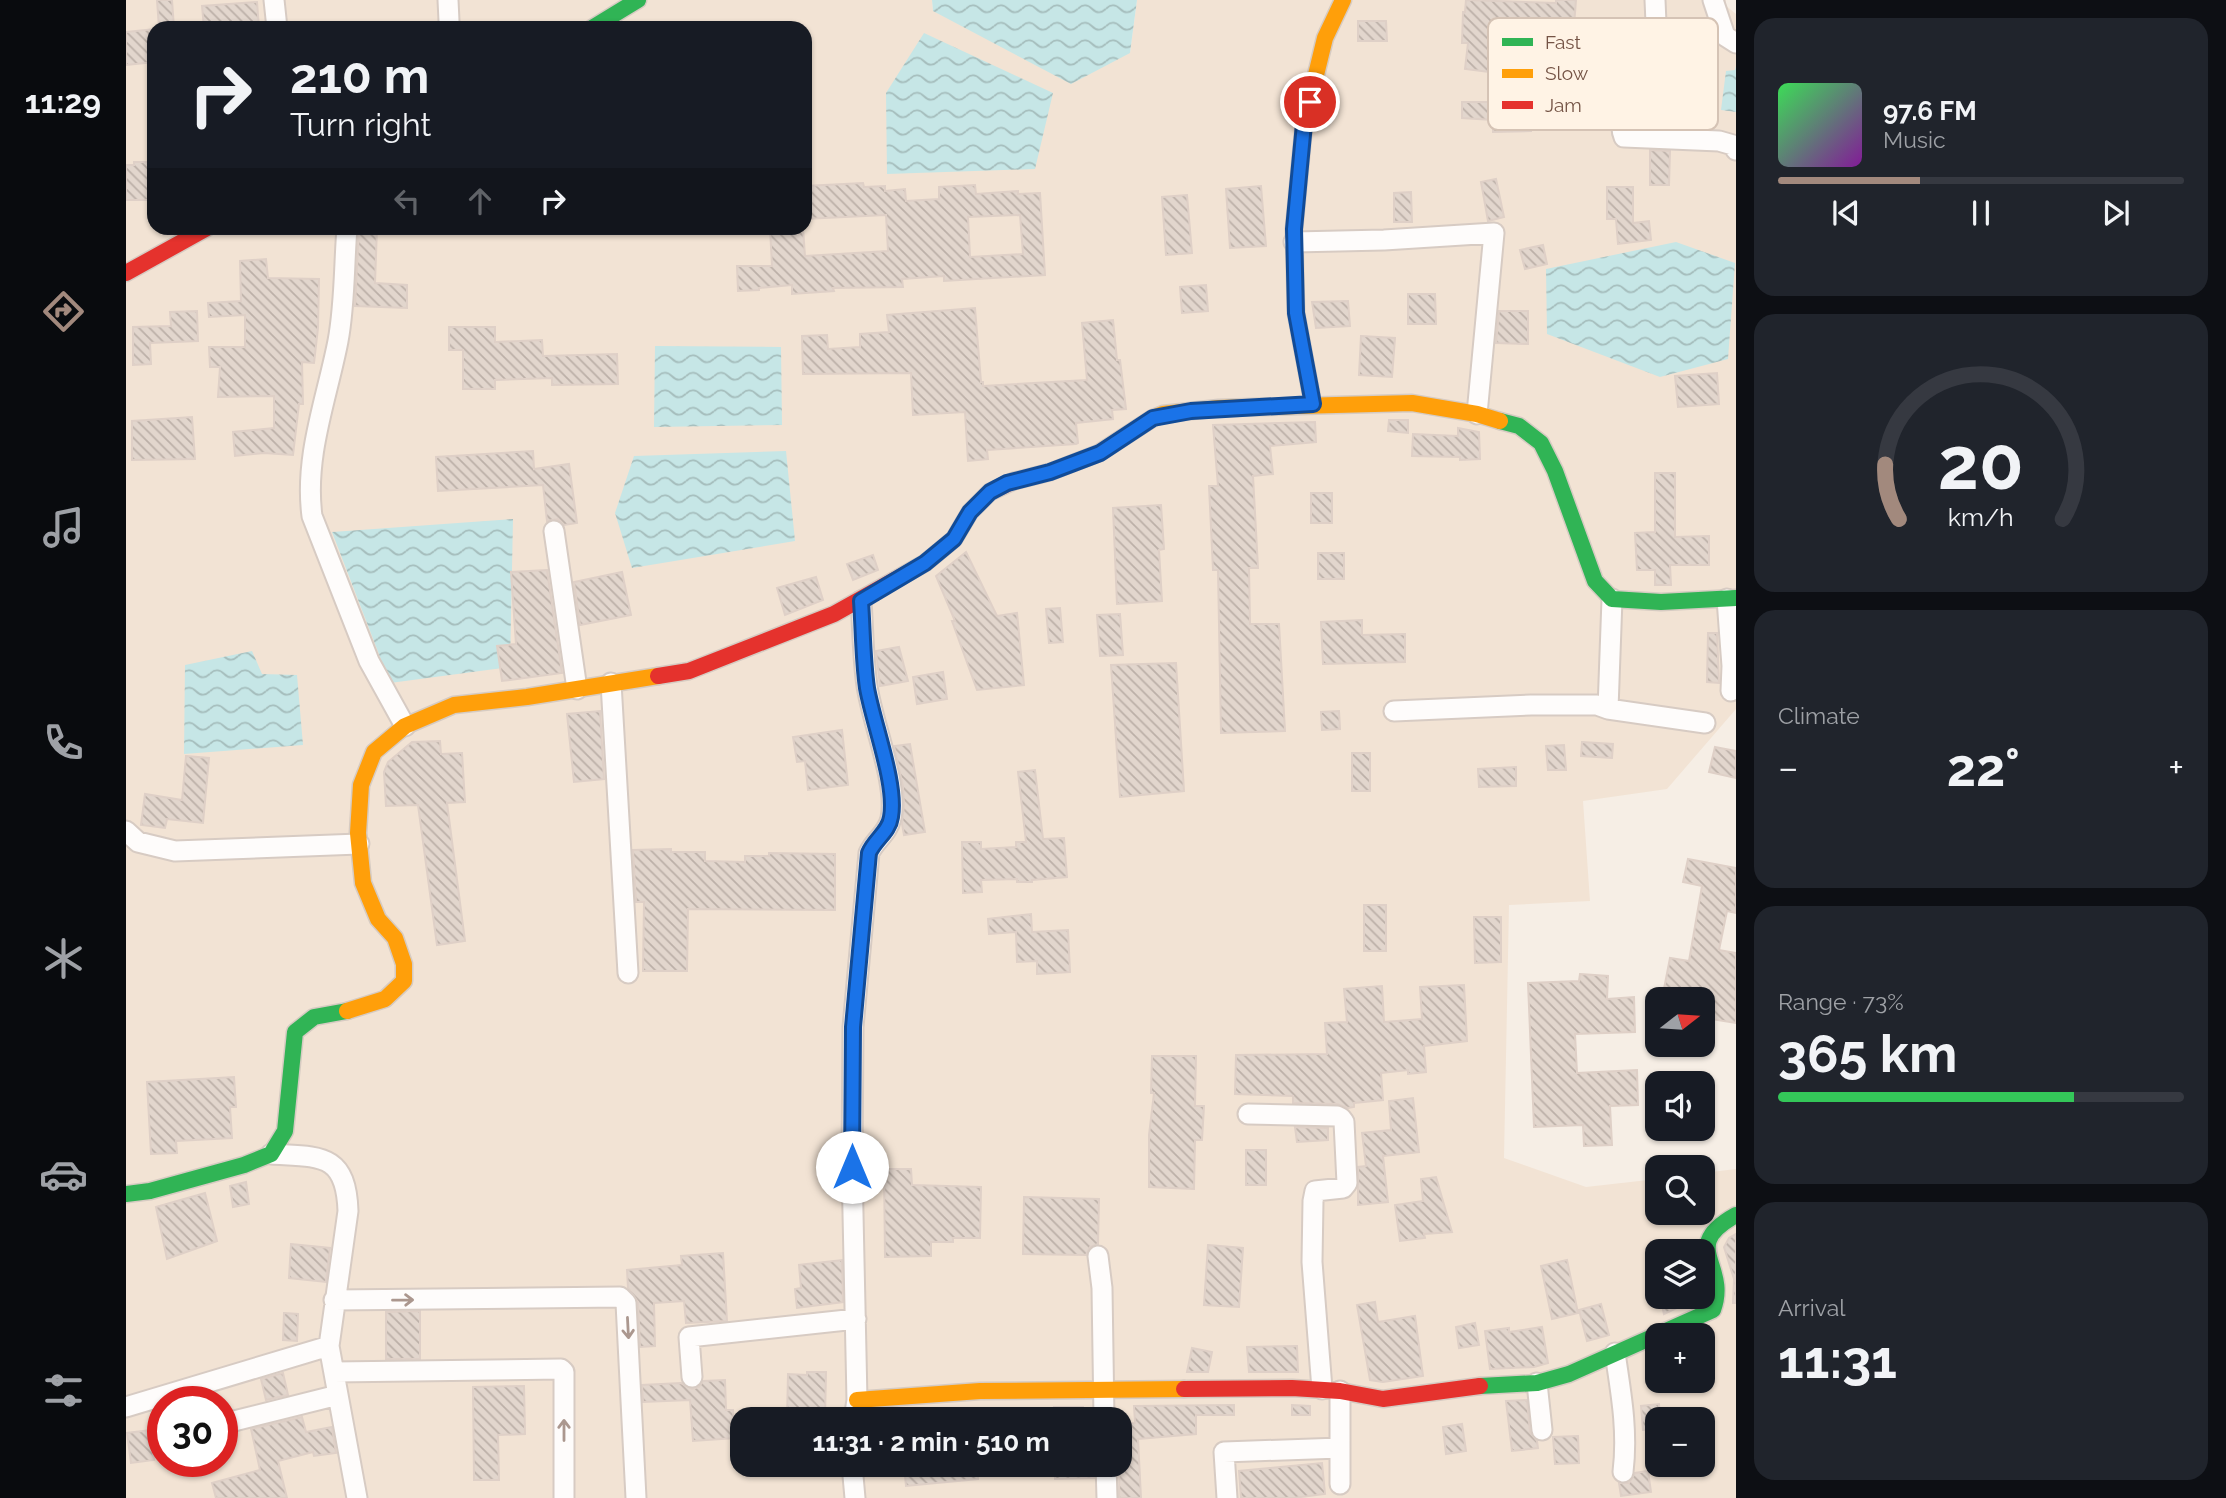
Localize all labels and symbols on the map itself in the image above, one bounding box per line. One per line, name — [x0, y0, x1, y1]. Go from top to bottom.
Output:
legend — [1488, 18, 1718, 130]
text: Fast — [1545, 31, 1581, 53]
text: Slow — [1545, 62, 1589, 84]
pin — [1280, 72, 1340, 132]
text: Jam — [1545, 94, 1582, 116]
north arrow — [1645, 987, 1715, 1057]
position arrow — [815, 1130, 889, 1204]
one-way arrow — [391, 1293, 414, 1307]
one-way arrow — [621, 1317, 634, 1340]
speed limit sign: 30 — [147, 1386, 238, 1477]
one-way arrow — [557, 1419, 571, 1442]

